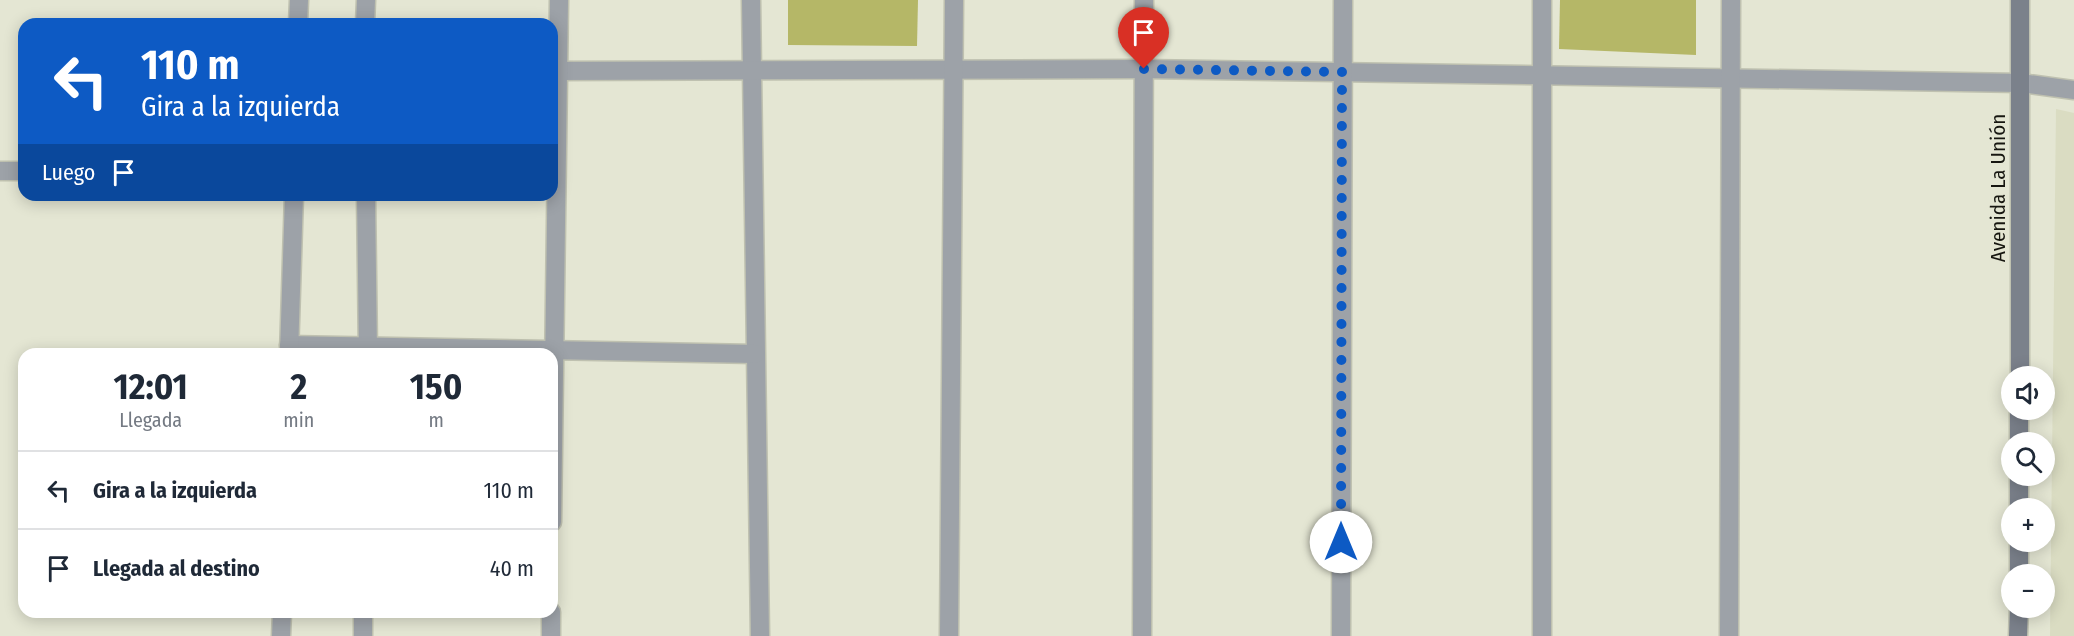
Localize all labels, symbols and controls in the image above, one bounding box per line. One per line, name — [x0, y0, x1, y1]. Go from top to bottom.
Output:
pin — [1118, 7, 1169, 69]
icon: arrive — [1127, 16, 1160, 49]
text: 110 m — [141, 40, 240, 90]
icon: left — [42, 42, 120, 120]
text: Gira a la izquierda — [141, 91, 340, 123]
street label: Avenida La Unión — [1985, 114, 2011, 262]
icon: arrive — [107, 156, 140, 189]
text: Luego — [42, 159, 95, 186]
text: 12:01 — [114, 365, 188, 409]
text: 2 — [290, 365, 307, 409]
text: 150 — [410, 365, 462, 409]
map controls — [2001, 366, 2055, 618]
button: sound — [2001, 366, 2055, 420]
text: Llegada — [119, 408, 182, 432]
text: min — [283, 408, 314, 432]
text: m — [428, 408, 444, 432]
button: search — [2001, 432, 2055, 486]
icon: left — [42, 474, 75, 507]
text: Gira a la izquierda — [93, 477, 257, 504]
text: 110 m — [484, 477, 534, 504]
button: + — [2001, 498, 2055, 552]
position arrow — [1309, 510, 1373, 574]
icon: arrive — [42, 552, 75, 585]
text: Llegada al destino — [93, 555, 260, 582]
text: 40 m — [490, 555, 534, 582]
button: − — [2001, 564, 2055, 618]

